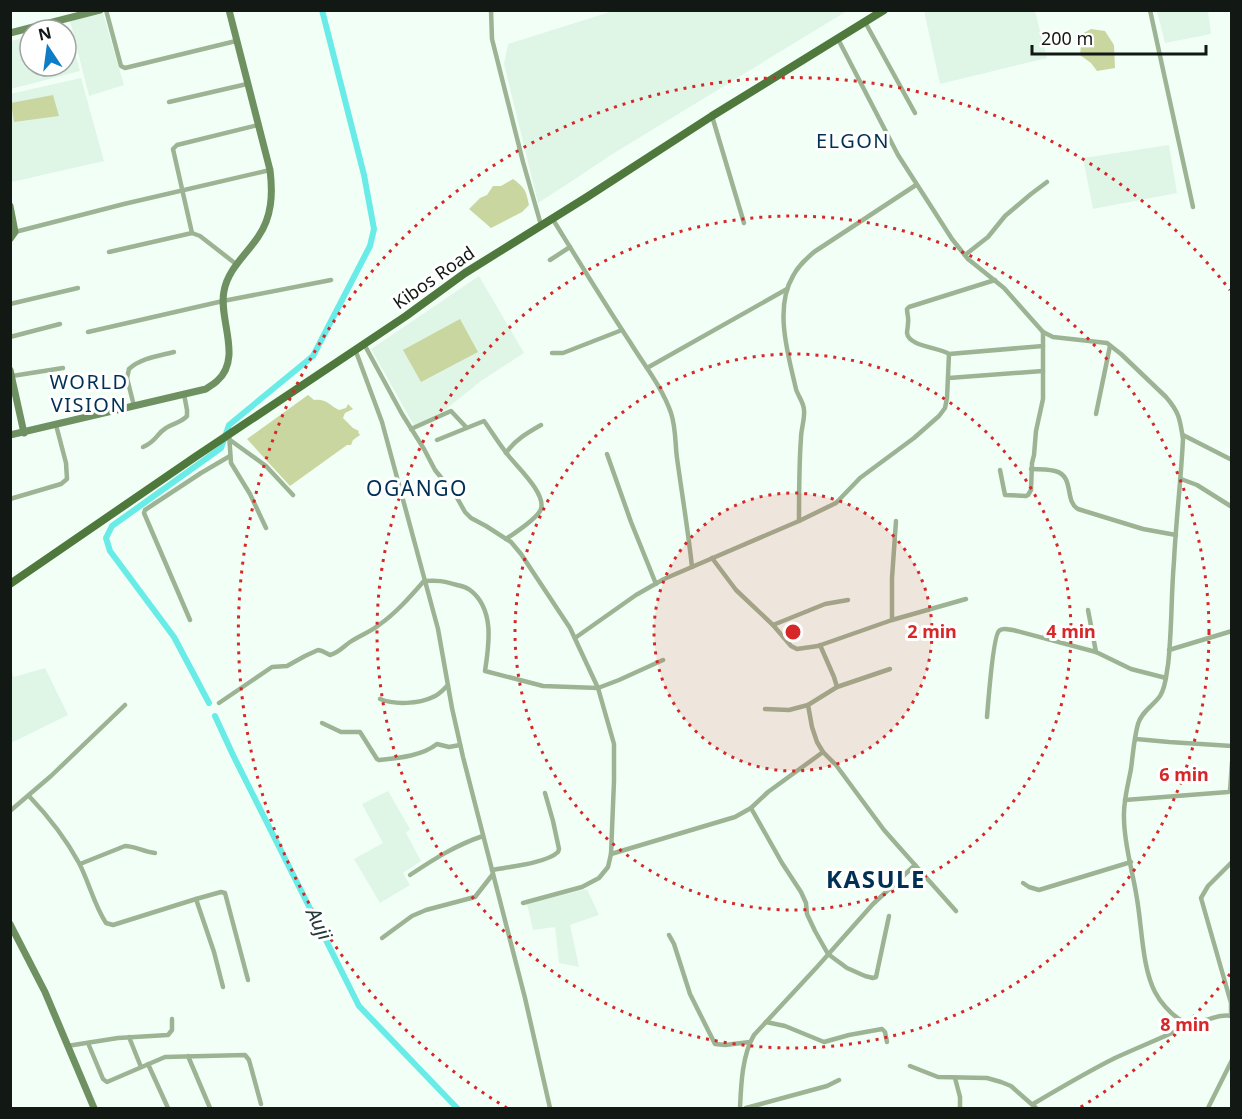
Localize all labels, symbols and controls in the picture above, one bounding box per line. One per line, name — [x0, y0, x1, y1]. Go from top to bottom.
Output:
north arrow — [18, 18, 78, 78]
scale bar — [1032, 18, 1206, 56]
text: N — [36, 21, 53, 46]
text: 200 m — [1041, 26, 1093, 50]
district label: ELGON — [816, 127, 890, 154]
street label: Kibos Road — [388, 240, 479, 314]
district label: WORLD VISION — [49, 368, 129, 418]
district label: OGANGO — [366, 474, 468, 502]
text: 2 min — [907, 619, 957, 643]
text: 4 min — [1046, 619, 1096, 643]
centre of rings — [783, 622, 803, 642]
text: 6 min — [1159, 762, 1209, 786]
district label: KASULE — [826, 862, 926, 895]
water label: Auji — [299, 901, 339, 945]
text: 8 min — [1160, 1012, 1210, 1036]

